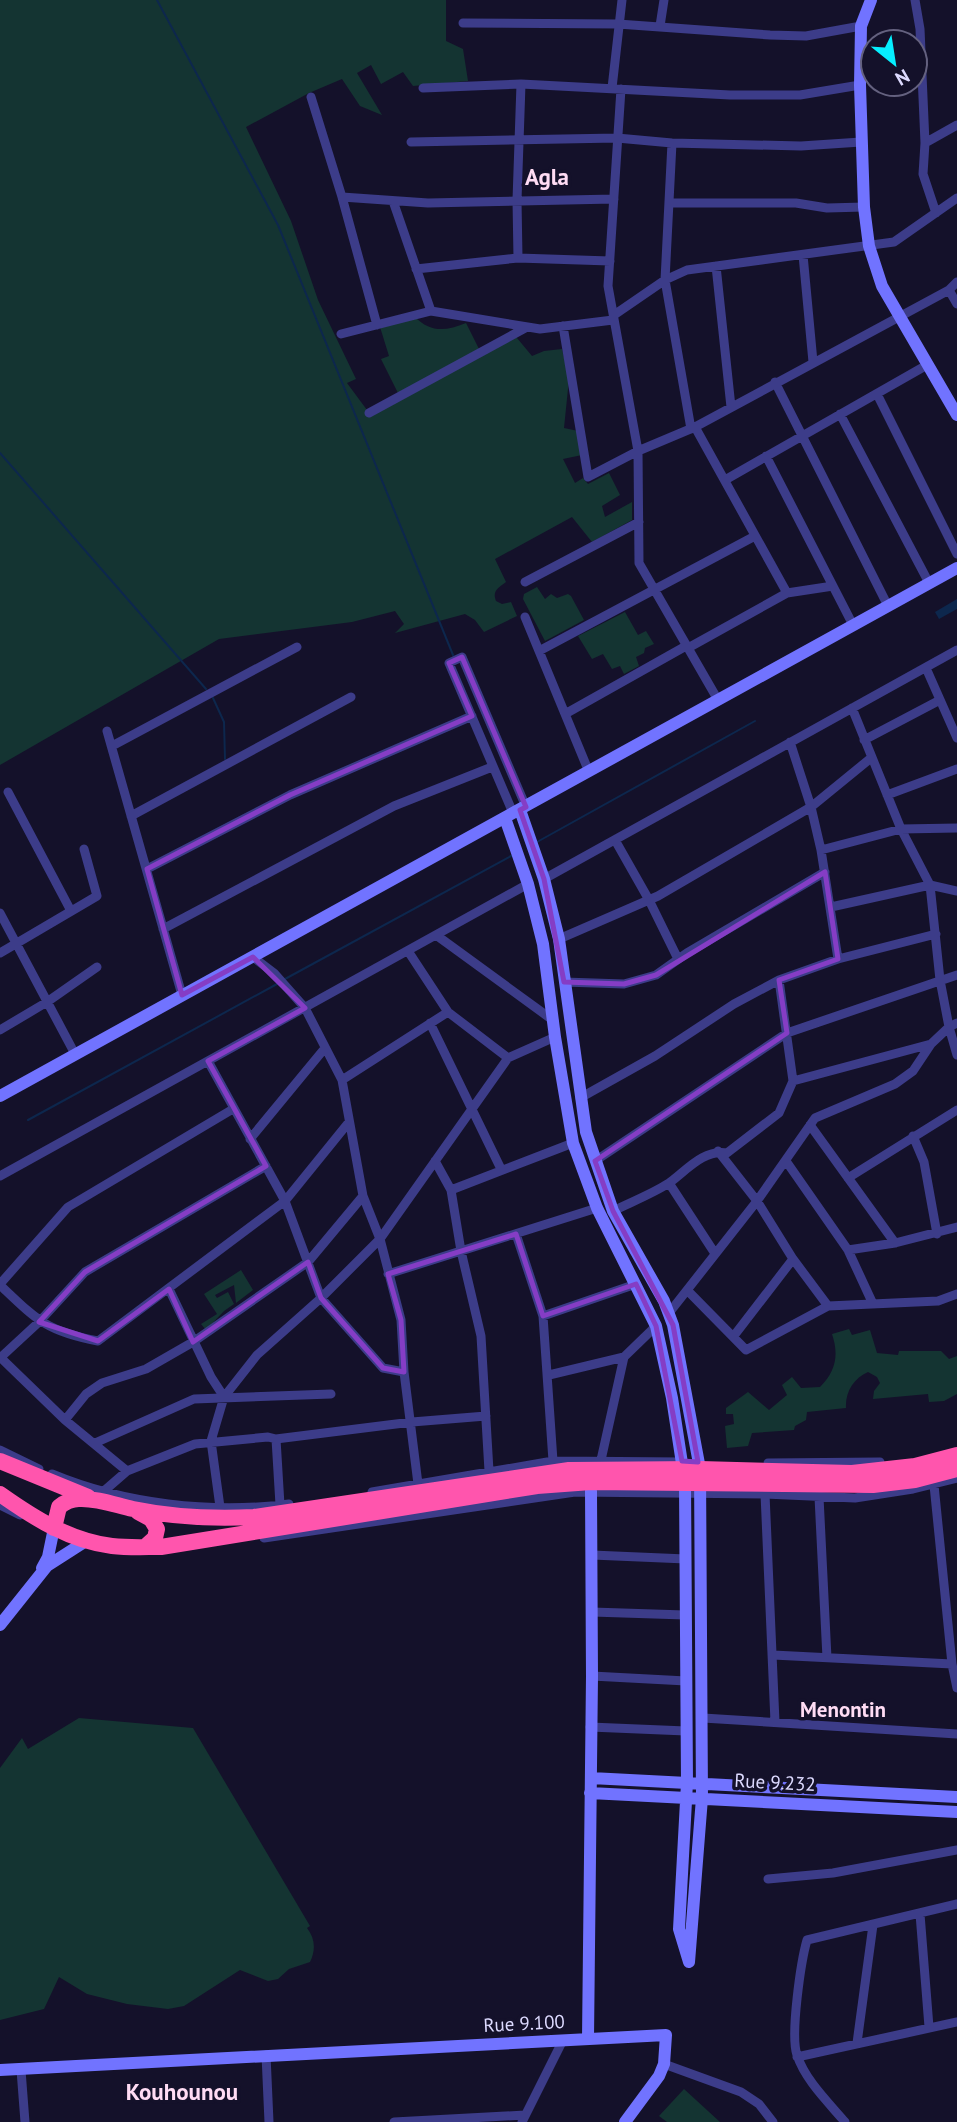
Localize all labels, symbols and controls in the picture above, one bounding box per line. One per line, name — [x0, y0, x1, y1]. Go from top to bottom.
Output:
north arrow — [859, 28, 929, 98]
text: N — [891, 64, 914, 91]
district label: Agla — [525, 162, 569, 191]
district label: Menontin — [800, 1696, 886, 1723]
street label: Rue 9.232 — [734, 1768, 816, 1796]
street label: Rue 9.100 — [483, 2009, 565, 2037]
district label: Kouhounou — [126, 2077, 238, 2106]

